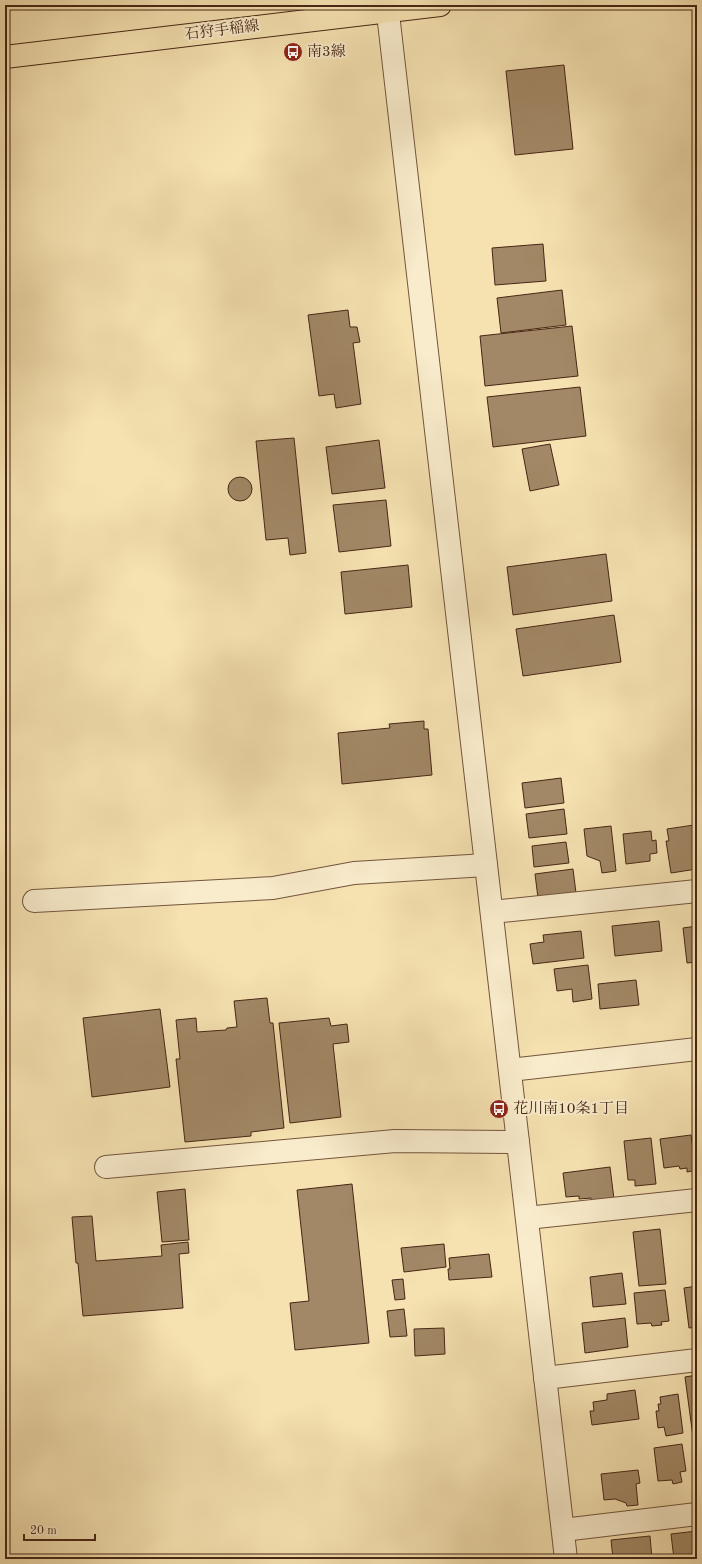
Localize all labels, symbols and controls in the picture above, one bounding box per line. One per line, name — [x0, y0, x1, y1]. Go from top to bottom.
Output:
street label: 石狩手稲線 — [184, 17, 260, 43]
bus stop icon: 南3線 — [282, 41, 304, 63]
place label: 南3線 — [307, 43, 346, 60]
bus stop icon: 花川南10条1丁目 — [488, 1098, 510, 1120]
place label: 花川南10条1丁目 — [513, 1100, 629, 1117]
scale bar — [24, 1516, 95, 1542]
text: 20 m — [30, 1525, 57, 1537]

